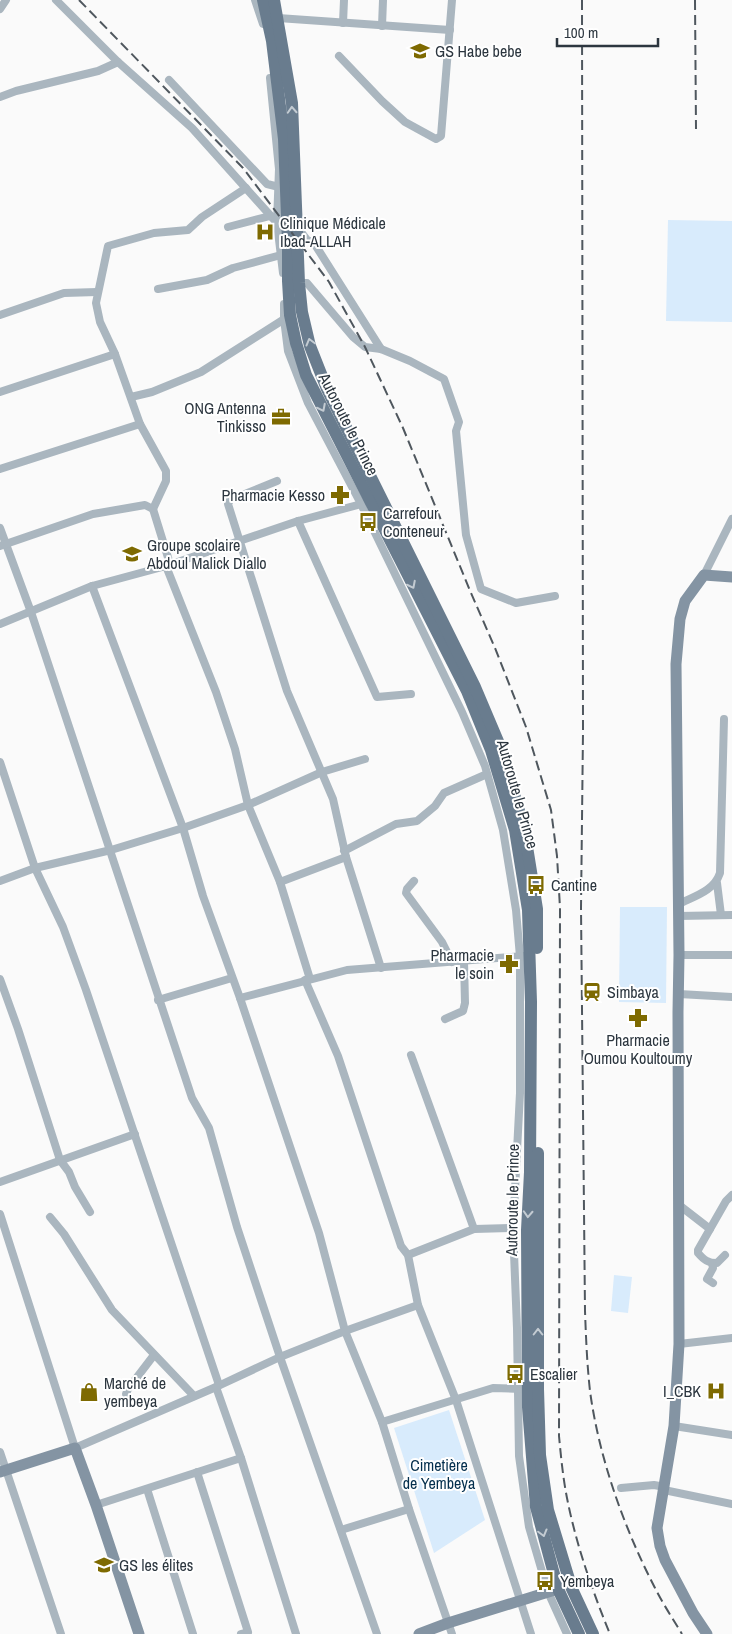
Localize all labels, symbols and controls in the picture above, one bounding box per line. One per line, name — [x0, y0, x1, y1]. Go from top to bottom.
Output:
scale bar — [557, 15, 658, 47]
text: 100 m — [564, 22, 598, 43]
school or university icon: GS Habe bebe — [409, 40, 431, 62]
place label: GS Habe bebe — [435, 40, 522, 62]
one-way arrow — [287, 106, 298, 114]
place label: Clinique Médicale Ibad-ALLAH — [280, 212, 386, 252]
hospital icon: Clinique Médicale Ibad-ALLAH — [254, 221, 276, 243]
one-way arrow — [305, 338, 315, 346]
street label: Autoroute le Prince — [313, 368, 384, 479]
place label: ONG Antenna Tinkisso — [184, 397, 267, 437]
one-way arrow — [316, 403, 326, 412]
office icon: ONG Antenna Tinkisso — [270, 406, 292, 428]
place label: Pharmacie Kesso — [221, 484, 325, 506]
pharmacy icon: Pharmacie Kesso — [329, 484, 351, 506]
place label: Carrefour Conteneur — [383, 502, 445, 542]
bus stop icon: Carrefour Conteneur — [357, 511, 379, 533]
place label: Groupe scolaire Abdoul Malick Diallo — [146, 534, 267, 574]
school or university icon: Groupe scolaire Abdoul Malick Diallo — [121, 543, 143, 565]
one-way arrow — [406, 579, 416, 588]
street label: Autoroute le Prince — [492, 736, 544, 851]
bus stop icon: Cantine — [525, 874, 547, 896]
place label: Cantine — [551, 874, 597, 896]
place label: Pharmacie le soin — [431, 944, 494, 984]
pharmacy icon: Pharmacie le soin — [498, 953, 520, 975]
station icon: Simbaya — [581, 981, 603, 1003]
place label: Simbaya — [607, 981, 659, 1003]
pharmacy icon: Pharmacie Oumou Koultoumy — [627, 1007, 649, 1029]
place label: Pharmacie Oumou Koultoumy — [584, 1029, 693, 1069]
street label: Autoroute le Prince — [500, 1144, 524, 1257]
one-way arrow — [522, 1211, 533, 1219]
one-way arrow — [533, 1327, 543, 1335]
bus stop icon: Escalier — [504, 1363, 526, 1385]
place label: Escalier — [530, 1363, 578, 1385]
place label: Marché de yembeya — [104, 1372, 166, 1412]
place label: I_CBK — [663, 1380, 701, 1402]
hospital icon: I_CBK — [705, 1380, 727, 1402]
shop icon: Marché de yembeya — [78, 1381, 100, 1403]
park label: Cimetière de Yembeya — [403, 1454, 476, 1494]
one-way arrow — [537, 1529, 548, 1537]
school or university icon: GS les élites — [93, 1554, 115, 1576]
place label: GS les élites — [119, 1554, 193, 1576]
bus stop icon: Yembeya — [534, 1570, 556, 1592]
place label: Yembeya — [560, 1570, 615, 1592]

